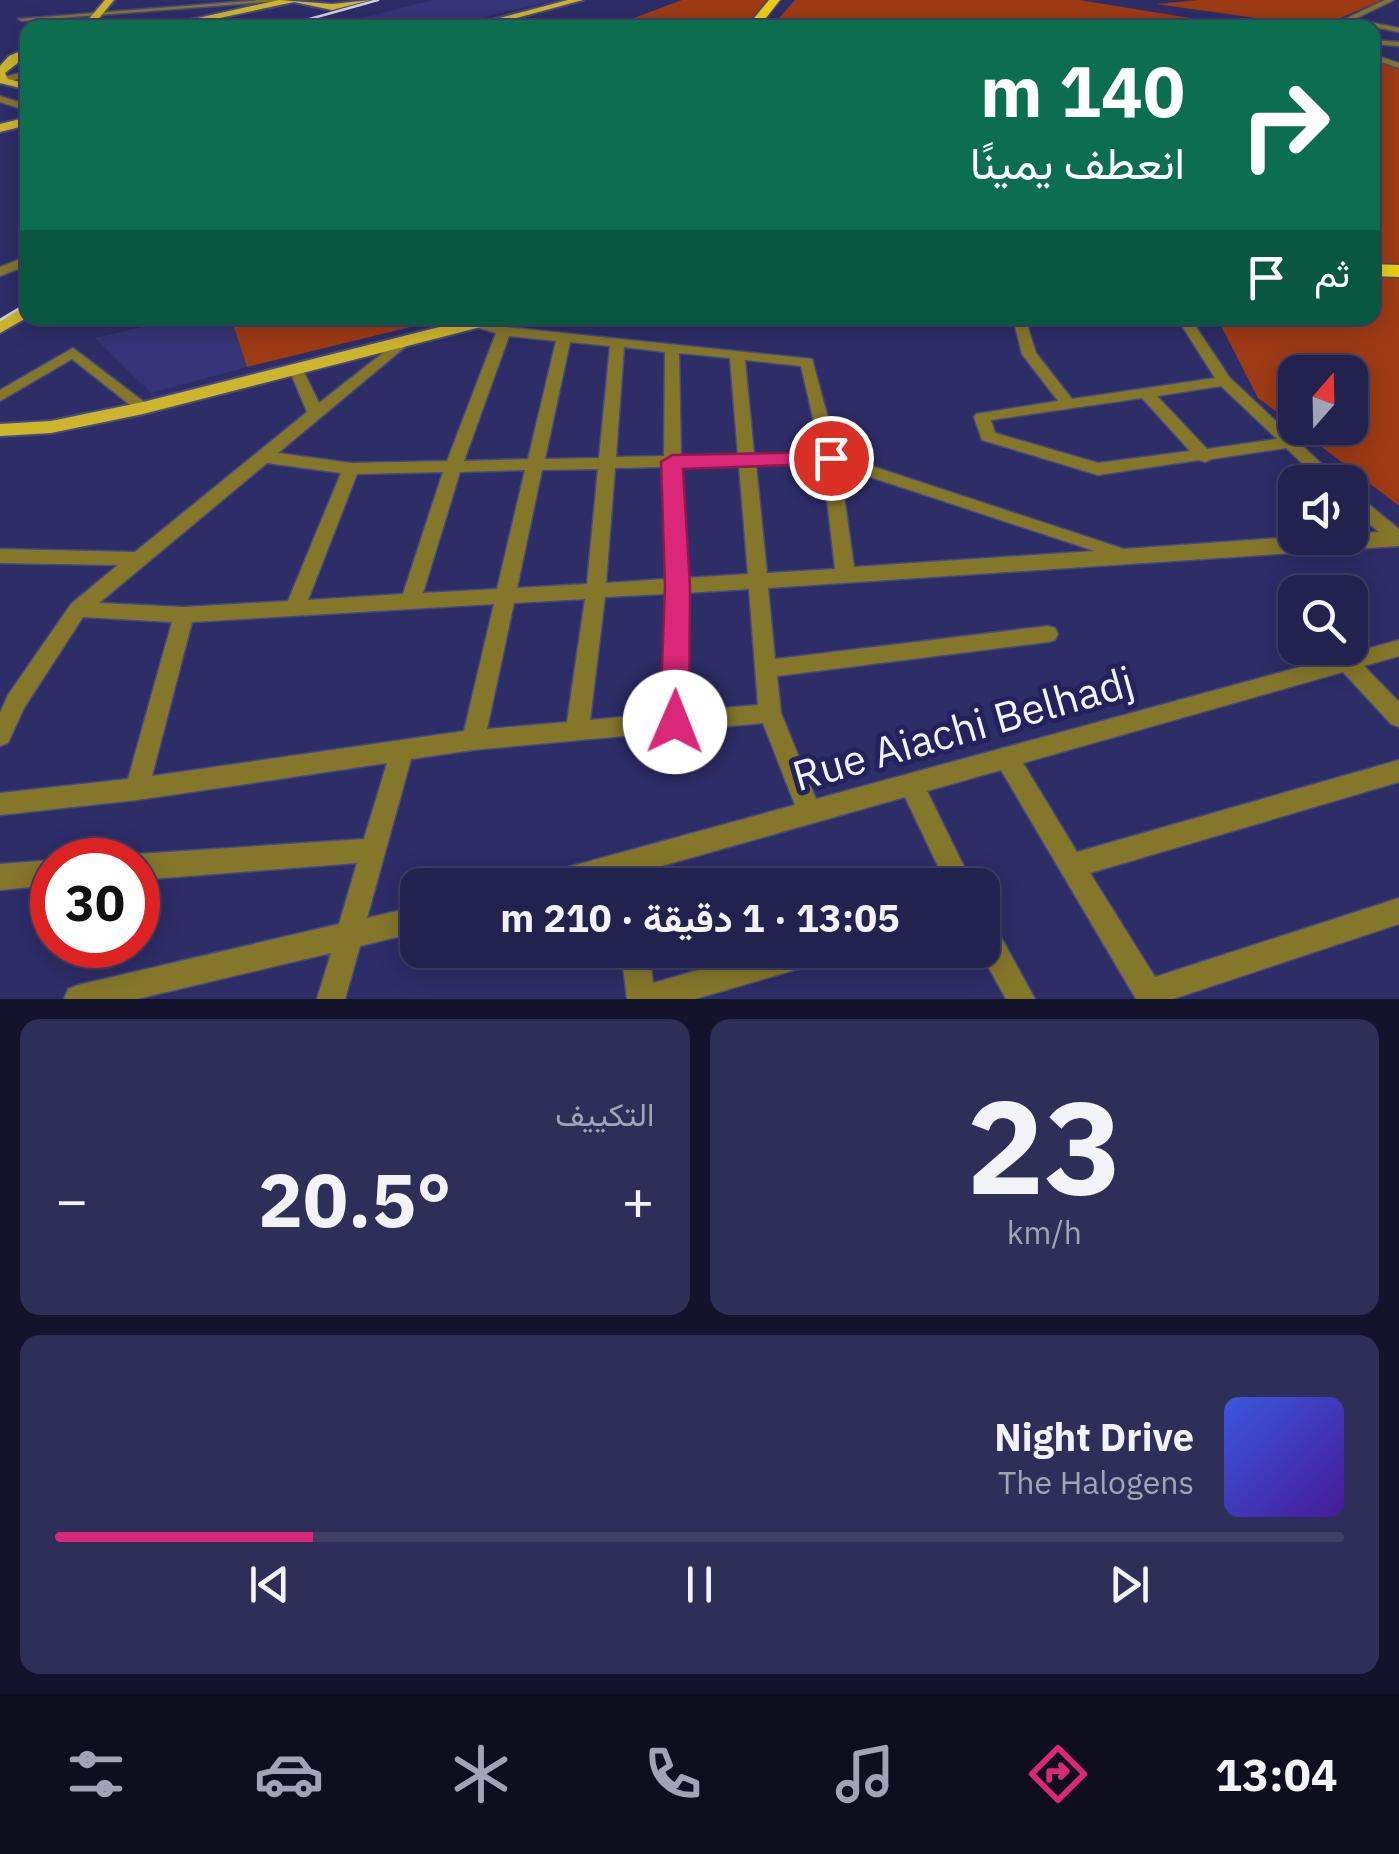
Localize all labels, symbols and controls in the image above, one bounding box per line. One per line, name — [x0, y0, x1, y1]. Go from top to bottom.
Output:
text: 140 m — [980, 45, 1185, 136]
icon: right — [1220, 60, 1350, 190]
text: انعطف يمينًا — [970, 133, 1185, 191]
text: ثم — [1314, 248, 1350, 297]
icon: arrive — [1239, 250, 1294, 305]
north arrow — [1278, 355, 1368, 445]
map controls — [1278, 355, 1368, 665]
pin — [789, 416, 874, 501]
icon: arrive — [804, 431, 859, 486]
button: sound — [1278, 465, 1368, 555]
button: search — [1278, 575, 1368, 665]
street label: Rue Aiachi Belhadj — [786, 653, 1140, 803]
position arrow — [623, 670, 727, 774]
speed limit sign: 30 — [30, 838, 160, 968]
text: 13:05 · 1 دقيقة · 210 m — [500, 893, 900, 942]
text: 23 — [966, 1061, 1122, 1230]
text: التكييف — [555, 1093, 655, 1135]
text: 20.5° — [258, 1150, 452, 1248]
text: − — [55, 1164, 88, 1235]
text: + — [621, 1164, 654, 1235]
text: km/h — [1007, 1211, 1082, 1253]
text: Night Drive — [994, 1412, 1194, 1461]
text: The Halogens — [998, 1461, 1194, 1503]
icon: previous — [242, 1557, 297, 1612]
icon: pause — [672, 1557, 727, 1612]
icon: next — [1102, 1557, 1157, 1612]
icon: filters — [61, 1739, 131, 1809]
icon: car — [254, 1739, 324, 1809]
icon: climate — [446, 1739, 516, 1809]
icon: phone — [638, 1739, 708, 1809]
icon: music — [830, 1739, 900, 1809]
icon: directions — [1023, 1739, 1093, 1809]
text: 13:04 — [1215, 1745, 1338, 1803]

